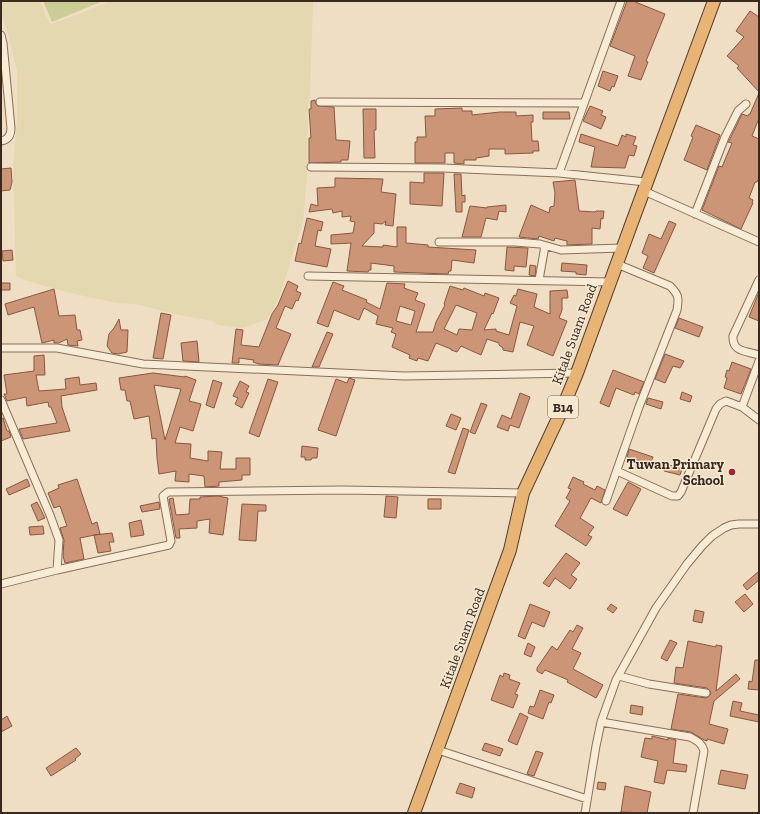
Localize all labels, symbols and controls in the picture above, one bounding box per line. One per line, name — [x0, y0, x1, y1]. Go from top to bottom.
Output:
street label: Kitale Suam Road — [548, 281, 601, 387]
road number: B14 — [548, 396, 578, 418]
place label: Tuwan Primary School — [627, 456, 725, 489]
marker: Tuwan Primary School — [727, 467, 737, 477]
street label: Kitale Suam Road — [436, 585, 489, 691]

